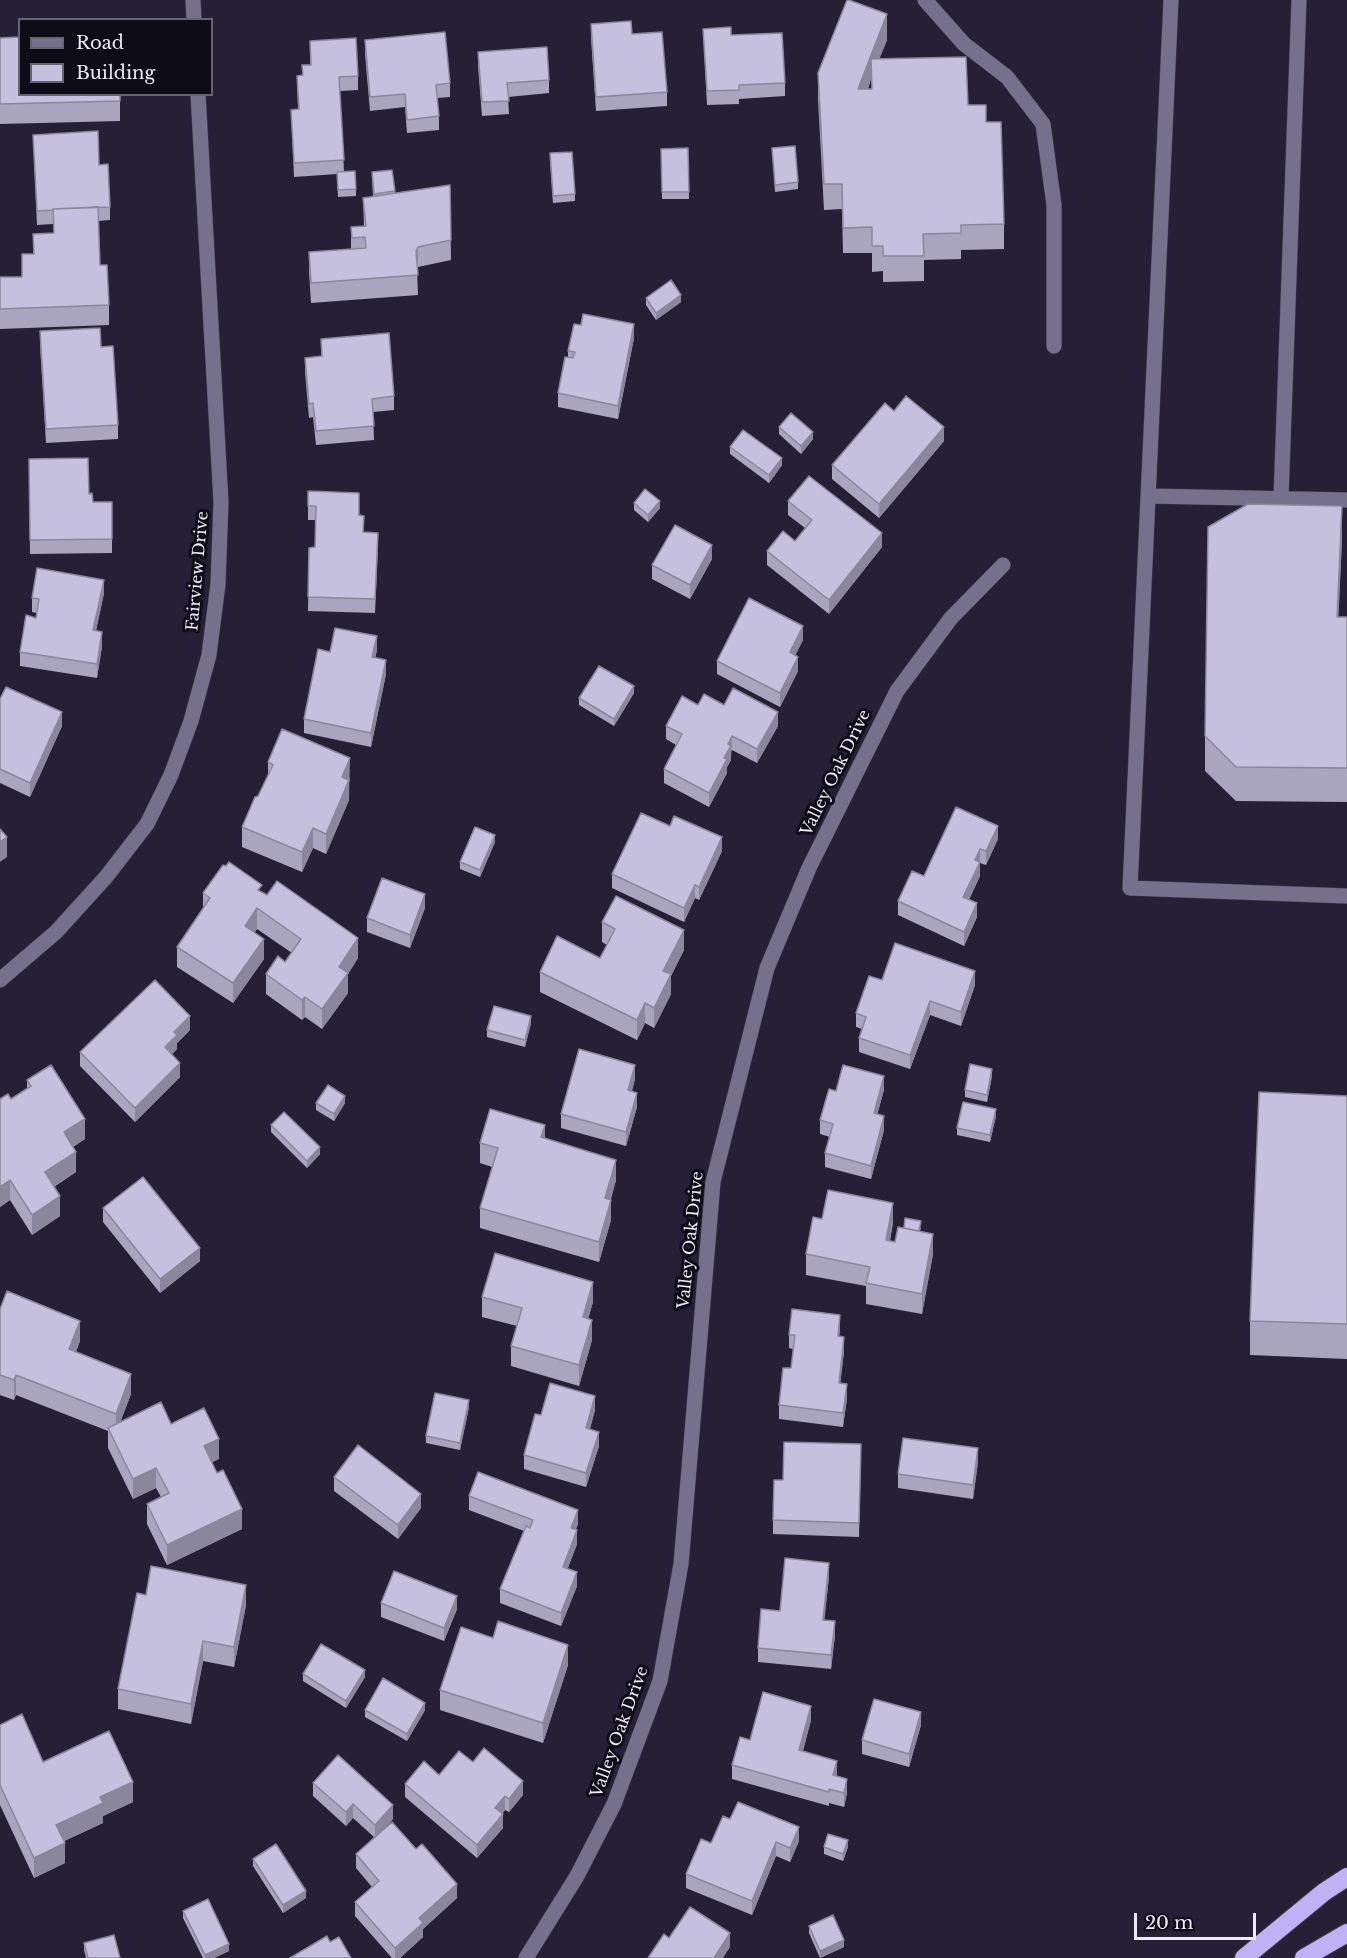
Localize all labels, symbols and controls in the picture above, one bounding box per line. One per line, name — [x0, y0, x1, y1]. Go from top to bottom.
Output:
legend — [18, 18, 213, 96]
text: Road — [76, 32, 124, 54]
text: Building — [76, 62, 155, 84]
street label: Fairview Drive — [183, 510, 213, 632]
street label: Valley Oak Drive — [797, 707, 875, 839]
street label: Valley Oak Drive — [674, 1170, 708, 1310]
street label: Valley Oak Drive — [587, 1664, 653, 1800]
scale bar — [1137, 1901, 1258, 1939]
text: 20 m — [1145, 1912, 1193, 1934]

